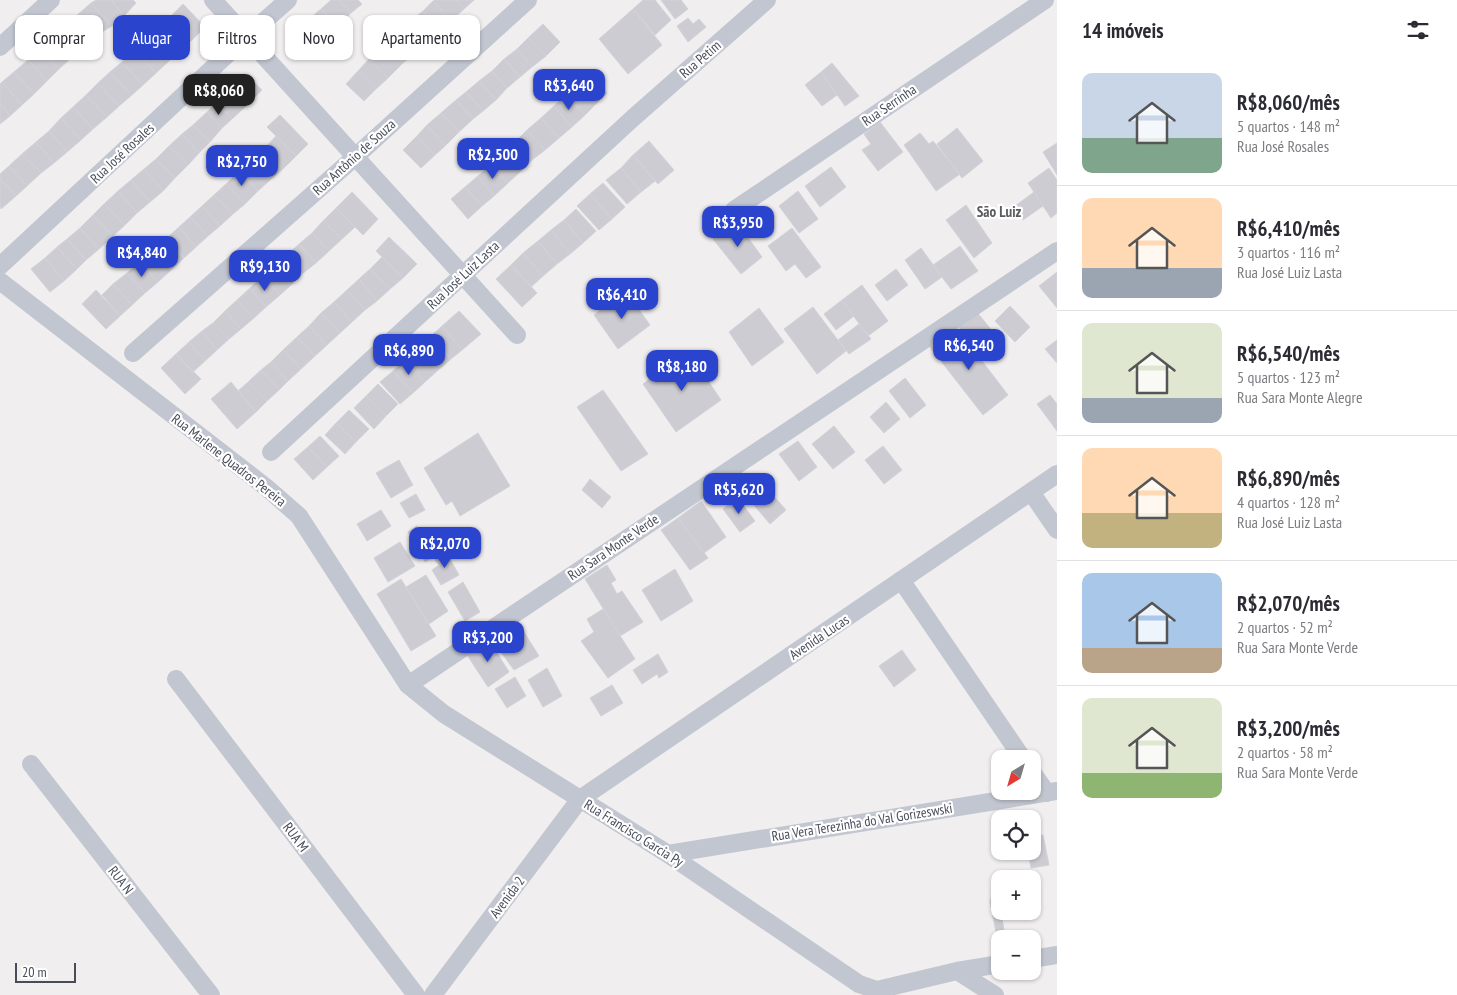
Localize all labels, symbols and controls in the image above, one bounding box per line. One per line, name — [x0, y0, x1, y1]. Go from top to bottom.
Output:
chip: Comprar — [15, 15, 103, 60]
chip: Alugar — [113, 15, 190, 60]
chip: Filtros — [200, 15, 275, 60]
chip: Novo — [285, 15, 353, 60]
chip: Apartamento — [363, 15, 480, 60]
icon: filters — [1404, 16, 1432, 44]
text: 14 imóveis — [1082, 17, 1163, 44]
street label: Rua Petim — [676, 36, 724, 82]
pin: R$3,640 — [523, 68, 615, 111]
pin: R$8,060 — [173, 74, 265, 116]
text: R$3,640 — [544, 75, 594, 95]
text: R$8,060 — [194, 80, 244, 100]
street label: Rua Serrinha — [858, 80, 920, 130]
text: R$8,060/mês — [1237, 89, 1340, 116]
icon: home — [1122, 93, 1182, 153]
street label: Rua Antônio de Souza — [309, 115, 399, 199]
text: 5 quartos · 148 m² — [1237, 116, 1340, 136]
street label: Rua José Rosales — [86, 119, 158, 187]
text: Rua José Rosales — [1237, 136, 1329, 156]
pin: R$2,500 — [447, 138, 539, 180]
pin: R$2,750 — [196, 144, 288, 187]
text: R$2,500 — [468, 144, 518, 164]
text: R$2,750 — [217, 151, 267, 171]
district label: São Luiz — [977, 202, 1022, 221]
pin: R$3,950 — [692, 206, 784, 248]
text: R$3,950 — [713, 212, 763, 232]
text: R$6,410/mês — [1237, 215, 1340, 242]
icon: home — [1122, 218, 1182, 278]
pin: R$4,840 — [96, 236, 188, 278]
street label: Rua José Luiz Lasta — [423, 237, 503, 313]
text: R$4,840 — [117, 242, 167, 262]
text: 3 quartos · 116 m² — [1237, 242, 1340, 262]
pin: R$9,130 — [219, 250, 311, 292]
text: R$9,130 — [240, 256, 290, 276]
text: Rua José Luiz Lasta — [1237, 262, 1342, 282]
pin: R$6,410 — [576, 278, 668, 320]
text: R$6,410 — [597, 284, 647, 304]
pin: R$6,540 — [923, 328, 1015, 371]
pin: R$6,890 — [363, 334, 455, 376]
text: R$6,540 — [944, 335, 994, 355]
text: R$6,890 — [384, 340, 434, 360]
text: R$6,540/mês — [1237, 340, 1340, 367]
icon: home — [1122, 343, 1182, 403]
pin: R$8,180 — [636, 350, 728, 392]
text: R$8,180 — [657, 356, 707, 376]
text: 5 quartos · 123 m² — [1237, 367, 1340, 387]
text: Rua Sara Monte Alegre — [1237, 387, 1363, 407]
street label: Rua Marlene Quadros Pereira — [168, 410, 290, 510]
text: R$6,890/mês — [1237, 465, 1340, 492]
icon: home — [1122, 468, 1182, 528]
pin: R$5,620 — [693, 472, 785, 515]
text: R$5,620 — [714, 479, 764, 499]
text: 4 quartos · 128 m² — [1237, 492, 1340, 512]
street label: Rua Sara Monte Verde — [564, 510, 662, 584]
text: Rua José Luiz Lasta — [1237, 512, 1342, 532]
pin: R$2,070 — [399, 526, 491, 569]
text: R$2,070 — [420, 533, 470, 553]
text: R$2,070/mês — [1237, 590, 1340, 617]
icon: home — [1122, 593, 1182, 653]
street label: Avenida Lucas — [786, 610, 853, 664]
text: 2 quartos · 52 m² — [1237, 617, 1333, 637]
pin: R$3,200 — [442, 620, 534, 663]
text: R$3,200 — [463, 627, 513, 647]
text: Rua Sara Monte Verde — [1237, 637, 1358, 657]
text: R$3,200/mês — [1237, 715, 1340, 742]
icon: home — [1122, 718, 1182, 778]
text: 2 quartos · 58 m² — [1237, 742, 1333, 762]
north arrow — [991, 750, 1041, 800]
map controls — [991, 750, 1041, 980]
text: Rua Sara Monte Verde — [1237, 762, 1358, 782]
street label: Rua Francisco Garcia Py — [581, 795, 688, 871]
street label: Rua Vera Terezinha do Val Gorizeswski — [770, 799, 954, 845]
button: locate — [991, 810, 1041, 860]
street label: RUA M — [279, 819, 313, 855]
street label: RUA N — [104, 862, 138, 898]
button: + — [991, 870, 1041, 920]
street label: Avenida 2 — [486, 873, 528, 921]
button: − — [991, 930, 1041, 980]
scale bar — [15, 960, 76, 983]
text: 20 m — [22, 963, 47, 981]

